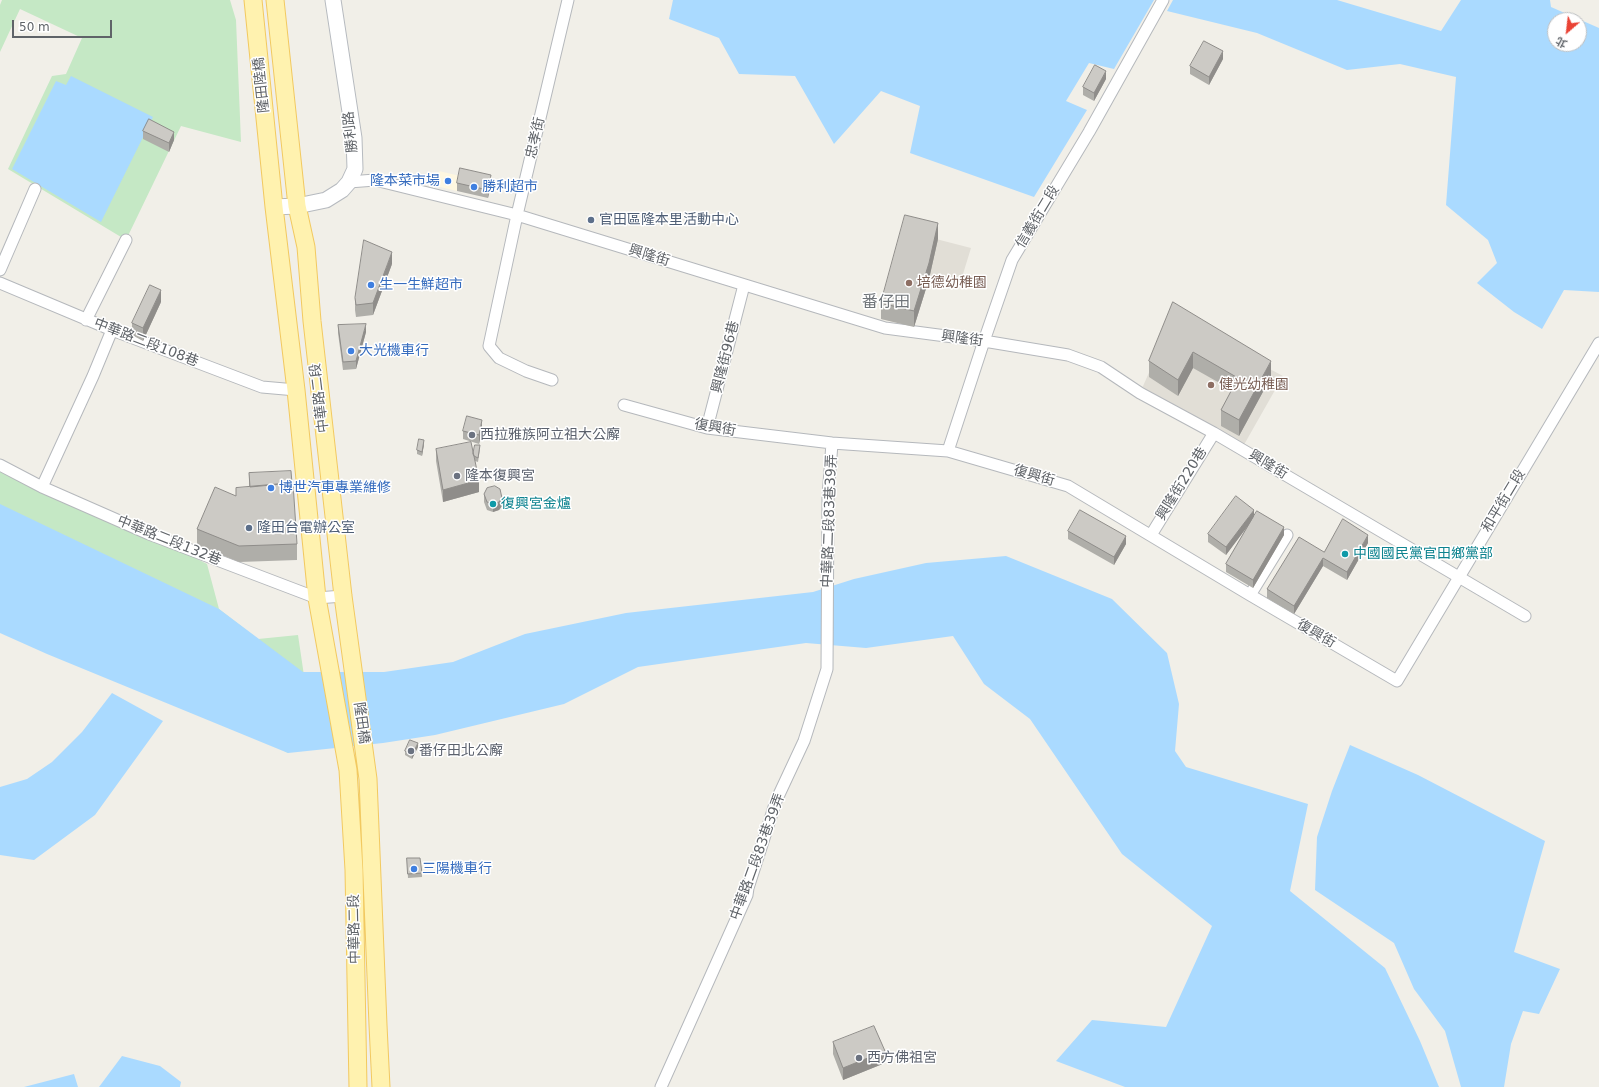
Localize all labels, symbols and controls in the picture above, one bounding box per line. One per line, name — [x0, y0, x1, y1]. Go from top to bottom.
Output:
scale bar — [14, 12, 114, 38]
north arrow — [1547, 12, 1587, 52]
text: 50 m — [19, 20, 50, 34]
text: 北 — [1554, 34, 1570, 50]
street label: 隆田陸橋 — [251, 56, 273, 114]
street label: 勝利路 — [340, 110, 362, 154]
street label: 忠孝街 — [523, 116, 549, 160]
place label: 隆本菜市場 — [370, 173, 440, 189]
marker: 隆本菜市場 — [443, 176, 453, 186]
place label: 勝利超市 — [482, 179, 538, 195]
marker: 勝利超市 — [469, 182, 479, 192]
street label: 信義街二段 — [1013, 183, 1063, 251]
place label: 官田區隆本里活動中心 — [599, 212, 739, 228]
marker: 官田區隆本里活動中心 — [586, 215, 596, 225]
street label: 興隆街 — [626, 242, 672, 270]
place label: 培德幼稚園 — [917, 275, 987, 291]
place label: 生一生鮮超市 — [379, 277, 463, 293]
marker: 培德幼稚園 — [904, 278, 914, 288]
marker: 生一生鮮超市 — [366, 280, 376, 290]
district label: 番仔田 — [862, 293, 910, 313]
street label: 中華路二段108巷 — [91, 315, 201, 371]
street label: 興隆街96巷 — [709, 319, 743, 395]
street label: 興隆街 — [940, 328, 984, 350]
place label: 大光機車行 — [359, 343, 429, 359]
marker: 大光機車行 — [346, 346, 356, 356]
street label: 中華路二段 — [307, 362, 333, 434]
place label: 健光幼稚園 — [1219, 377, 1289, 393]
marker: 健光幼稚園 — [1206, 380, 1216, 390]
street label: 復興街 — [693, 416, 737, 440]
place label: 西拉雅族阿立祖大公廨 — [480, 427, 620, 443]
marker: 西拉雅族阿立祖大公廨 — [467, 430, 477, 440]
street label: 興隆街220巷 — [1153, 444, 1211, 524]
street label: 興隆街 — [1246, 447, 1290, 483]
street label: 中華路二段83巷39弄 — [819, 454, 841, 588]
street label: 復興街 — [1011, 462, 1057, 490]
street label: 和平街二段 — [1479, 467, 1529, 535]
place label: 隆本復興宮 — [465, 468, 535, 484]
marker: 隆本復興宮 — [452, 471, 462, 481]
place label: 博世汽車專業維修 — [279, 480, 391, 496]
marker: 博世汽車專業維修 — [266, 483, 276, 493]
place label: 復興宮金爐 — [501, 496, 571, 512]
marker: 復興宮金爐 — [488, 499, 498, 509]
street label: 中華路二段132巷 — [115, 512, 223, 570]
place label: 隆田台電辦公室 — [257, 520, 355, 536]
marker: 隆田台電辦公室 — [244, 523, 254, 533]
place label: 中國國民黨官田鄉黨部 — [1353, 546, 1493, 562]
marker: 中國國民黨官田鄉黨部 — [1340, 549, 1350, 559]
street label: 復興街 — [1294, 616, 1338, 652]
street label: 隆田橋 — [350, 701, 372, 745]
place label: 番仔田北公廨 — [419, 743, 503, 759]
marker: 番仔田北公廨 — [406, 746, 416, 756]
street label: 中華路二段83巷39弄 — [727, 791, 789, 923]
place label: 三陽機車行 — [422, 861, 492, 877]
marker: 三陽機車行 — [409, 864, 419, 874]
street label: 中華路二段 — [346, 894, 364, 964]
place label: 西方佛祖宮 — [867, 1050, 937, 1066]
marker: 西方佛祖宮 — [854, 1053, 864, 1063]

